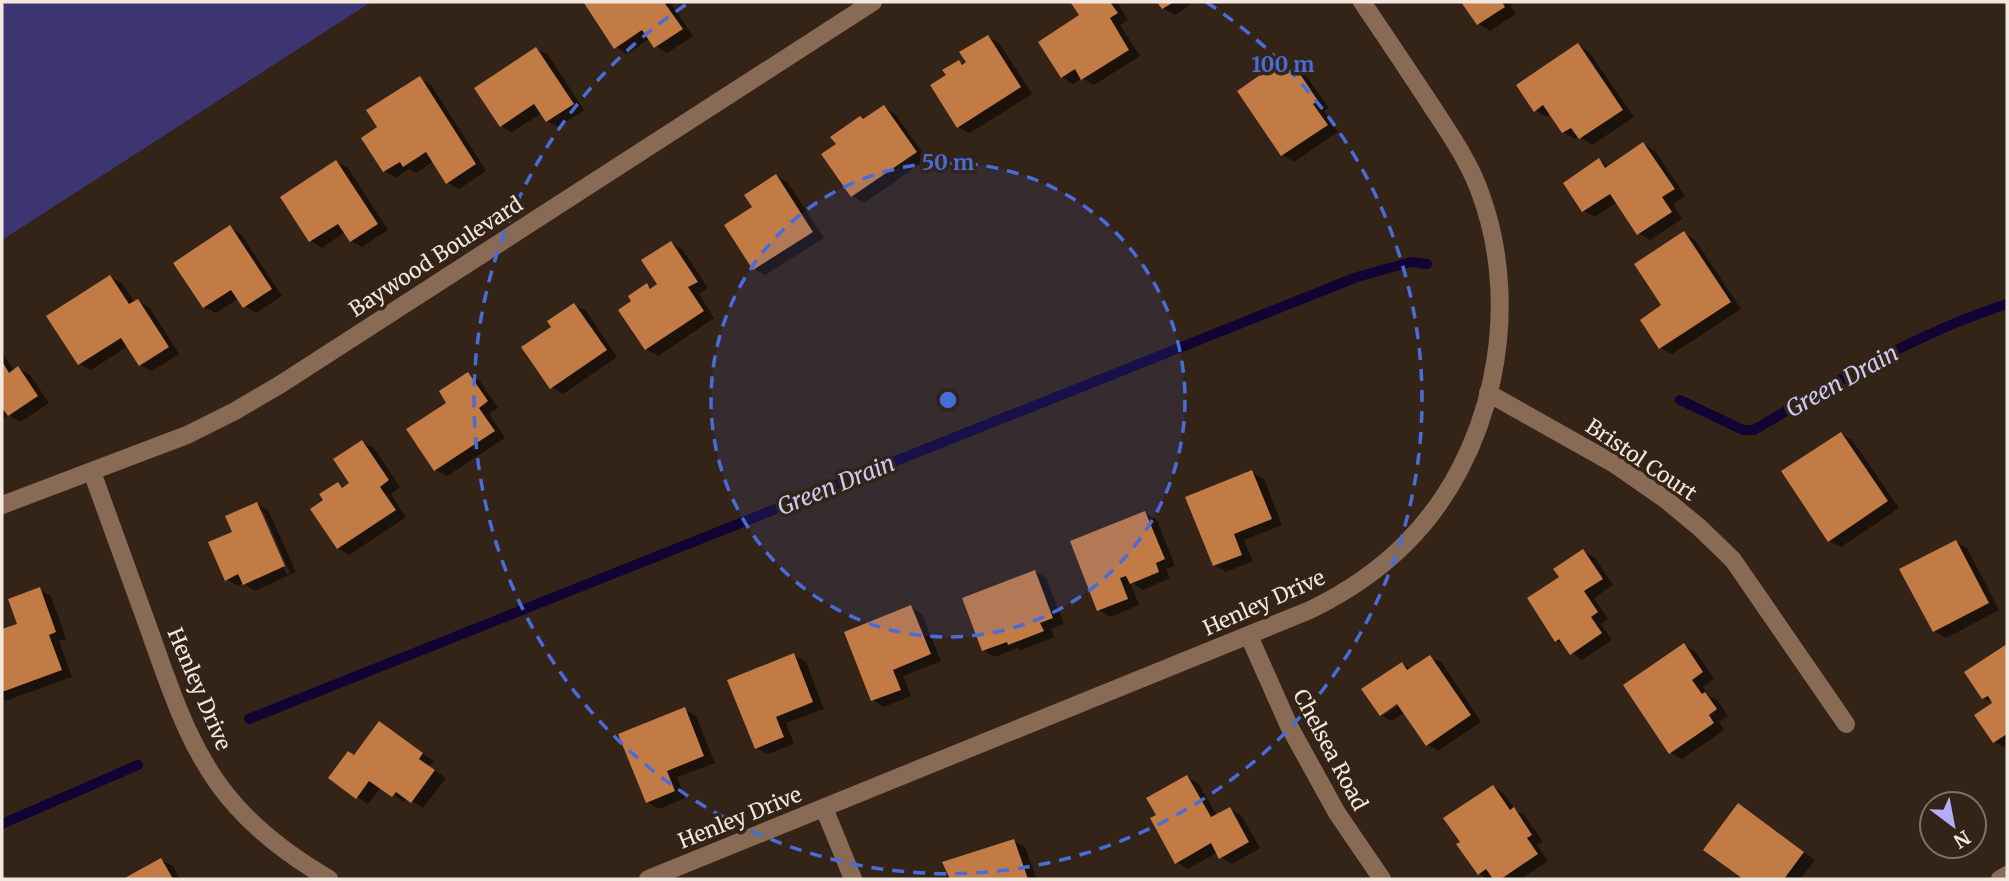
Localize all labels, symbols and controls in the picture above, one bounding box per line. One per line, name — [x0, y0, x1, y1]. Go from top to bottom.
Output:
text: 100 m — [1252, 51, 1314, 78]
text: 50 m — [922, 149, 974, 176]
street label: Baywood Boulevard — [344, 190, 528, 323]
water label: Green Drain — [1780, 338, 1903, 423]
centre of rings — [936, 388, 960, 412]
street label: Bristol Court — [1581, 413, 1702, 507]
water label: Green Drain — [773, 448, 899, 521]
street label: Henley Drive — [1199, 564, 1329, 641]
street label: Henley Drive — [162, 623, 237, 754]
street label: Chelsea Road — [1287, 684, 1374, 815]
street label: Henley Drive — [674, 781, 805, 855]
north arrow — [1918, 790, 1988, 860]
text: N — [1949, 825, 1975, 854]

